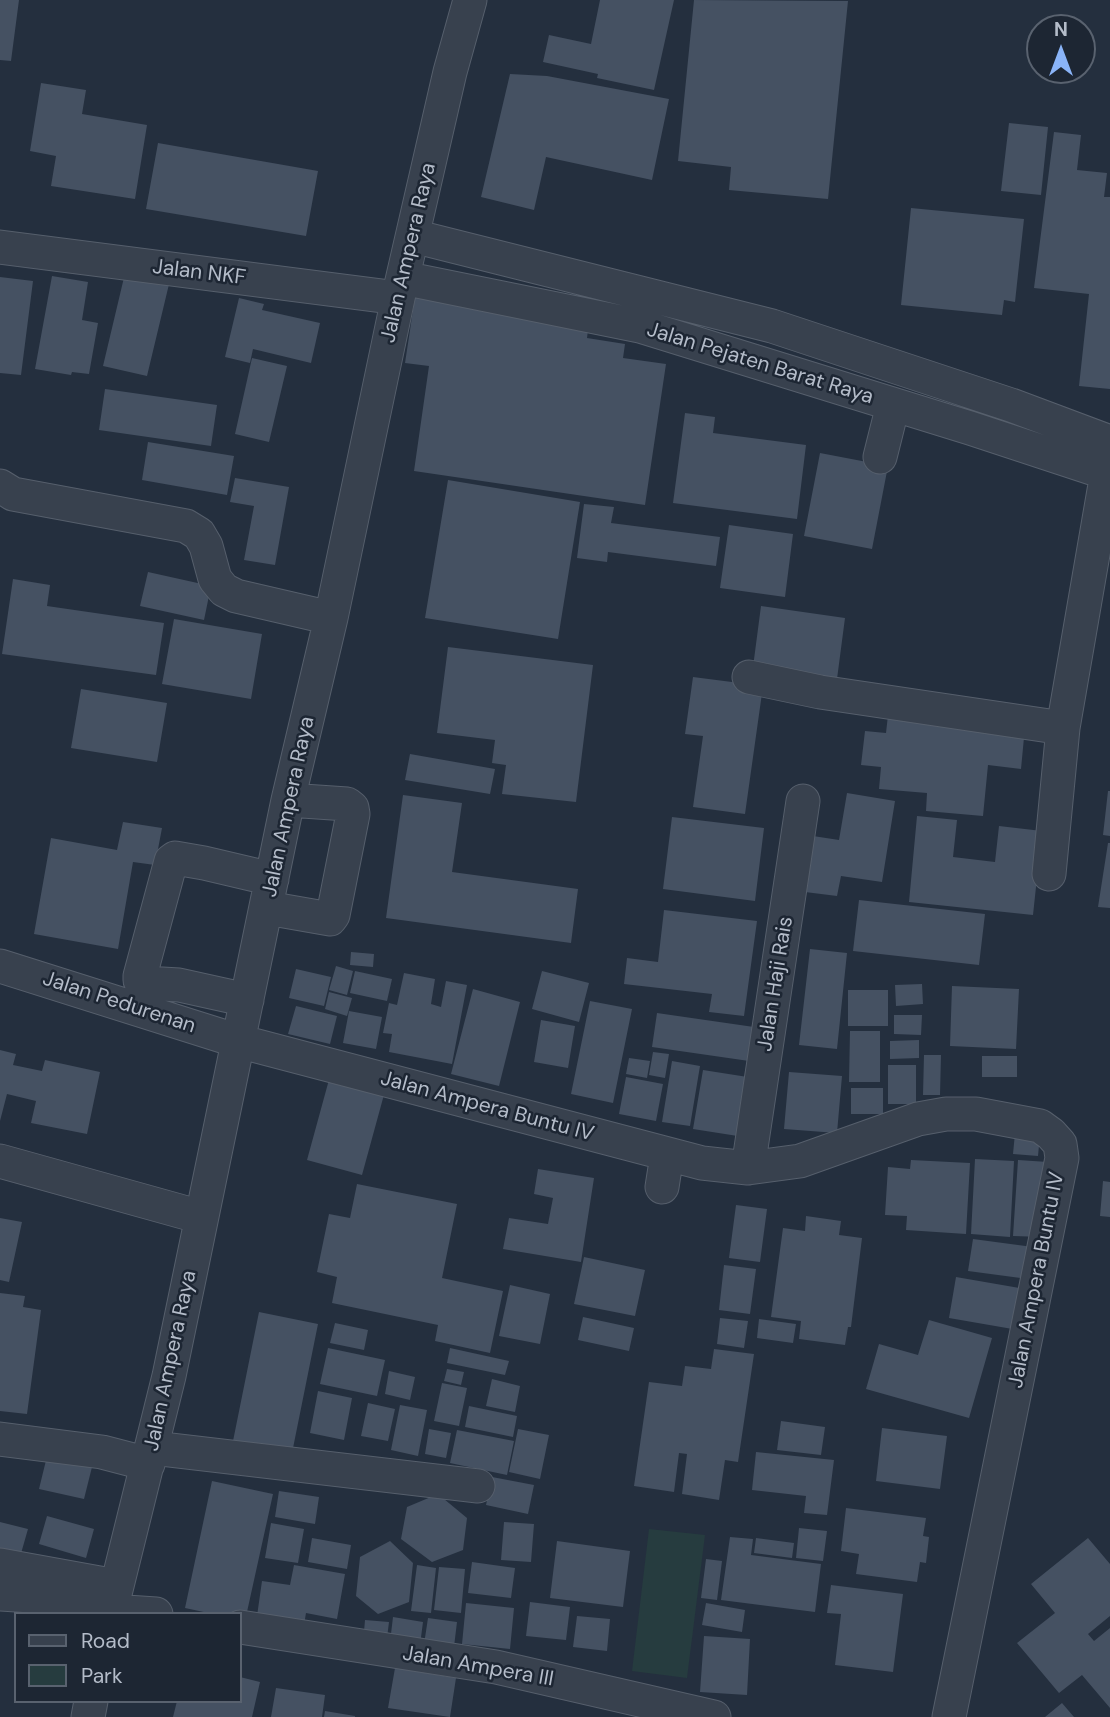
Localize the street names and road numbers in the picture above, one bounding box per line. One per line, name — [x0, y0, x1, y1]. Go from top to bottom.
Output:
street label: Jalan Ampera Raya — [376, 161, 442, 345]
street label: Jalan NKF — [151, 255, 247, 291]
street label: Jalan Pejaten Barat Raya — [644, 318, 876, 410]
street label: Jalan Ampera Raya — [258, 714, 320, 900]
street label: Jalan Haji Rais — [753, 915, 799, 1053]
street label: Jalan Pedurenan — [39, 966, 199, 1040]
street label: Jalan Ampera Buntu IV — [378, 1066, 596, 1148]
street label: Jalan Ampera Buntu IV — [1004, 1170, 1070, 1390]
street label: Jalan Ampera Raya — [140, 1268, 202, 1454]
street label: Jalan Ampera III — [401, 1641, 555, 1693]

